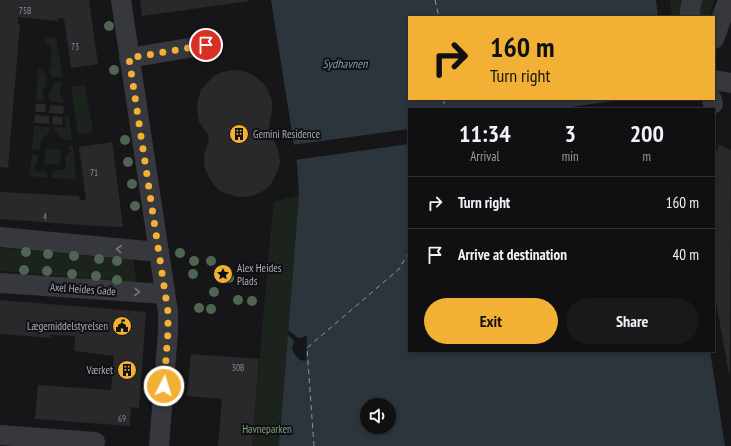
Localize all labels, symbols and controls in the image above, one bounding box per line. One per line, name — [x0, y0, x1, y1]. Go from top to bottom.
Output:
house number: 75B — [19, 5, 31, 16]
pin — [189, 28, 223, 62]
text: 160 m — [490, 28, 554, 65]
icon: right — [424, 32, 476, 84]
icon: arrive — [195, 34, 217, 56]
house number: 73 — [71, 41, 79, 52]
water label: Sydhavnen — [322, 56, 368, 71]
text: Turn right — [490, 64, 550, 87]
text: 11:34 — [459, 118, 511, 149]
text: 3 — [564, 118, 576, 149]
text: 200 — [630, 118, 664, 149]
building icon: Gemini Residence — [228, 123, 250, 145]
place label: Gemini Residence — [253, 127, 320, 141]
text: Arrival — [470, 148, 500, 165]
text: min — [562, 148, 579, 165]
text: m — [643, 148, 651, 165]
house number: 71 — [90, 167, 98, 178]
icon: right — [424, 192, 446, 214]
text: Turn right — [458, 193, 510, 212]
text: 160 m — [666, 193, 699, 212]
house number: 4 — [43, 211, 47, 222]
one-way arrow — [116, 244, 122, 253]
icon: arrive — [424, 244, 446, 266]
text: Arrive at destination — [458, 245, 567, 264]
text: 40 m — [673, 245, 699, 264]
place label: Alex Heides Plads — [237, 261, 282, 288]
place icon: Alex Heides Plads — [212, 263, 234, 285]
street label: Axel Heides Gade — [50, 280, 117, 298]
one-way arrow — [134, 288, 140, 297]
button: Exit — [424, 298, 558, 344]
button: Share — [566, 298, 699, 344]
public building icon: Lægemiddelstyrelsen — [111, 315, 133, 337]
place label: Lægemiddelstyrelsen — [27, 319, 108, 333]
building icon: Værket — [116, 359, 138, 381]
house number: 30B — [232, 362, 244, 373]
place label: Værket — [86, 363, 113, 377]
position arrow — [143, 365, 185, 407]
map controls — [360, 398, 396, 434]
button: sound — [360, 398, 396, 434]
house number: 69 — [118, 413, 126, 424]
park label: Havneparken — [242, 422, 292, 436]

